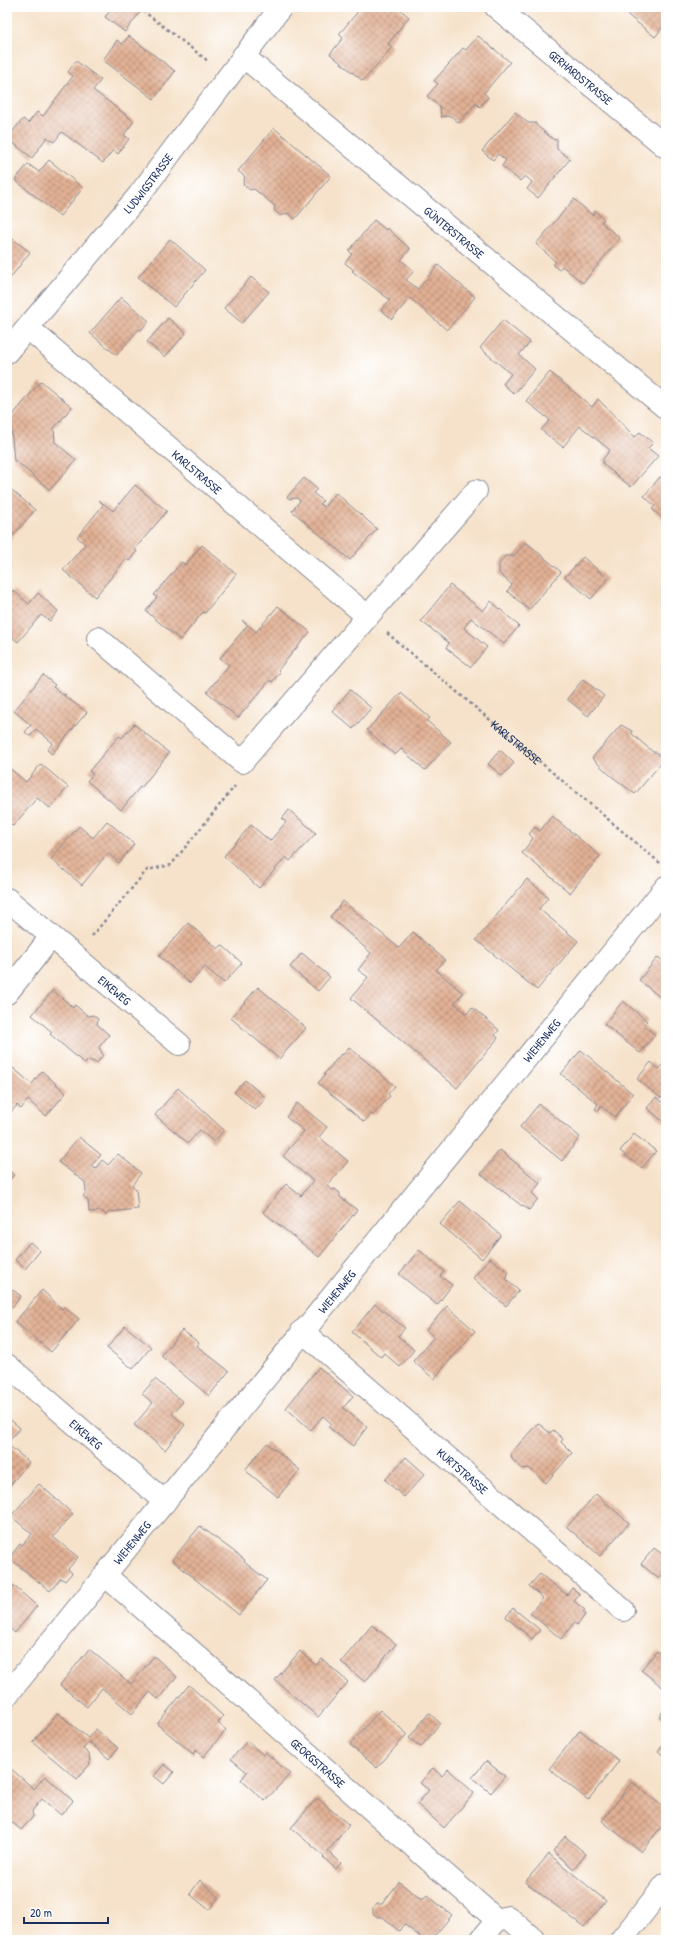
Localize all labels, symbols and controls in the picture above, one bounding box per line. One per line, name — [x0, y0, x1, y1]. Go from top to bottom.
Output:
street label: GERHARDSTRASSE — [545, 46, 617, 109]
street label: LUDWIGSTRASSE — [119, 149, 177, 216]
street label: GÜNTERSTRASSE — [421, 202, 489, 263]
street label: KARLSTRASSE — [168, 446, 226, 498]
street label: KARLSTRASSE — [487, 716, 546, 768]
street label: EIKEWEG — [95, 971, 135, 1009]
street label: WIEHENWEG — [518, 1015, 564, 1065]
street label: WIEHENWEG — [313, 1266, 359, 1317]
street label: EIKEWEG — [66, 1415, 107, 1453]
street label: KURTSTRASSE — [434, 1444, 493, 1498]
street label: WIEHENWEG — [109, 1517, 154, 1568]
street label: GEORGSTRASSE — [287, 1734, 350, 1792]
scale bar — [24, 1899, 108, 1925]
text: 20 m — [30, 1904, 52, 1921]

